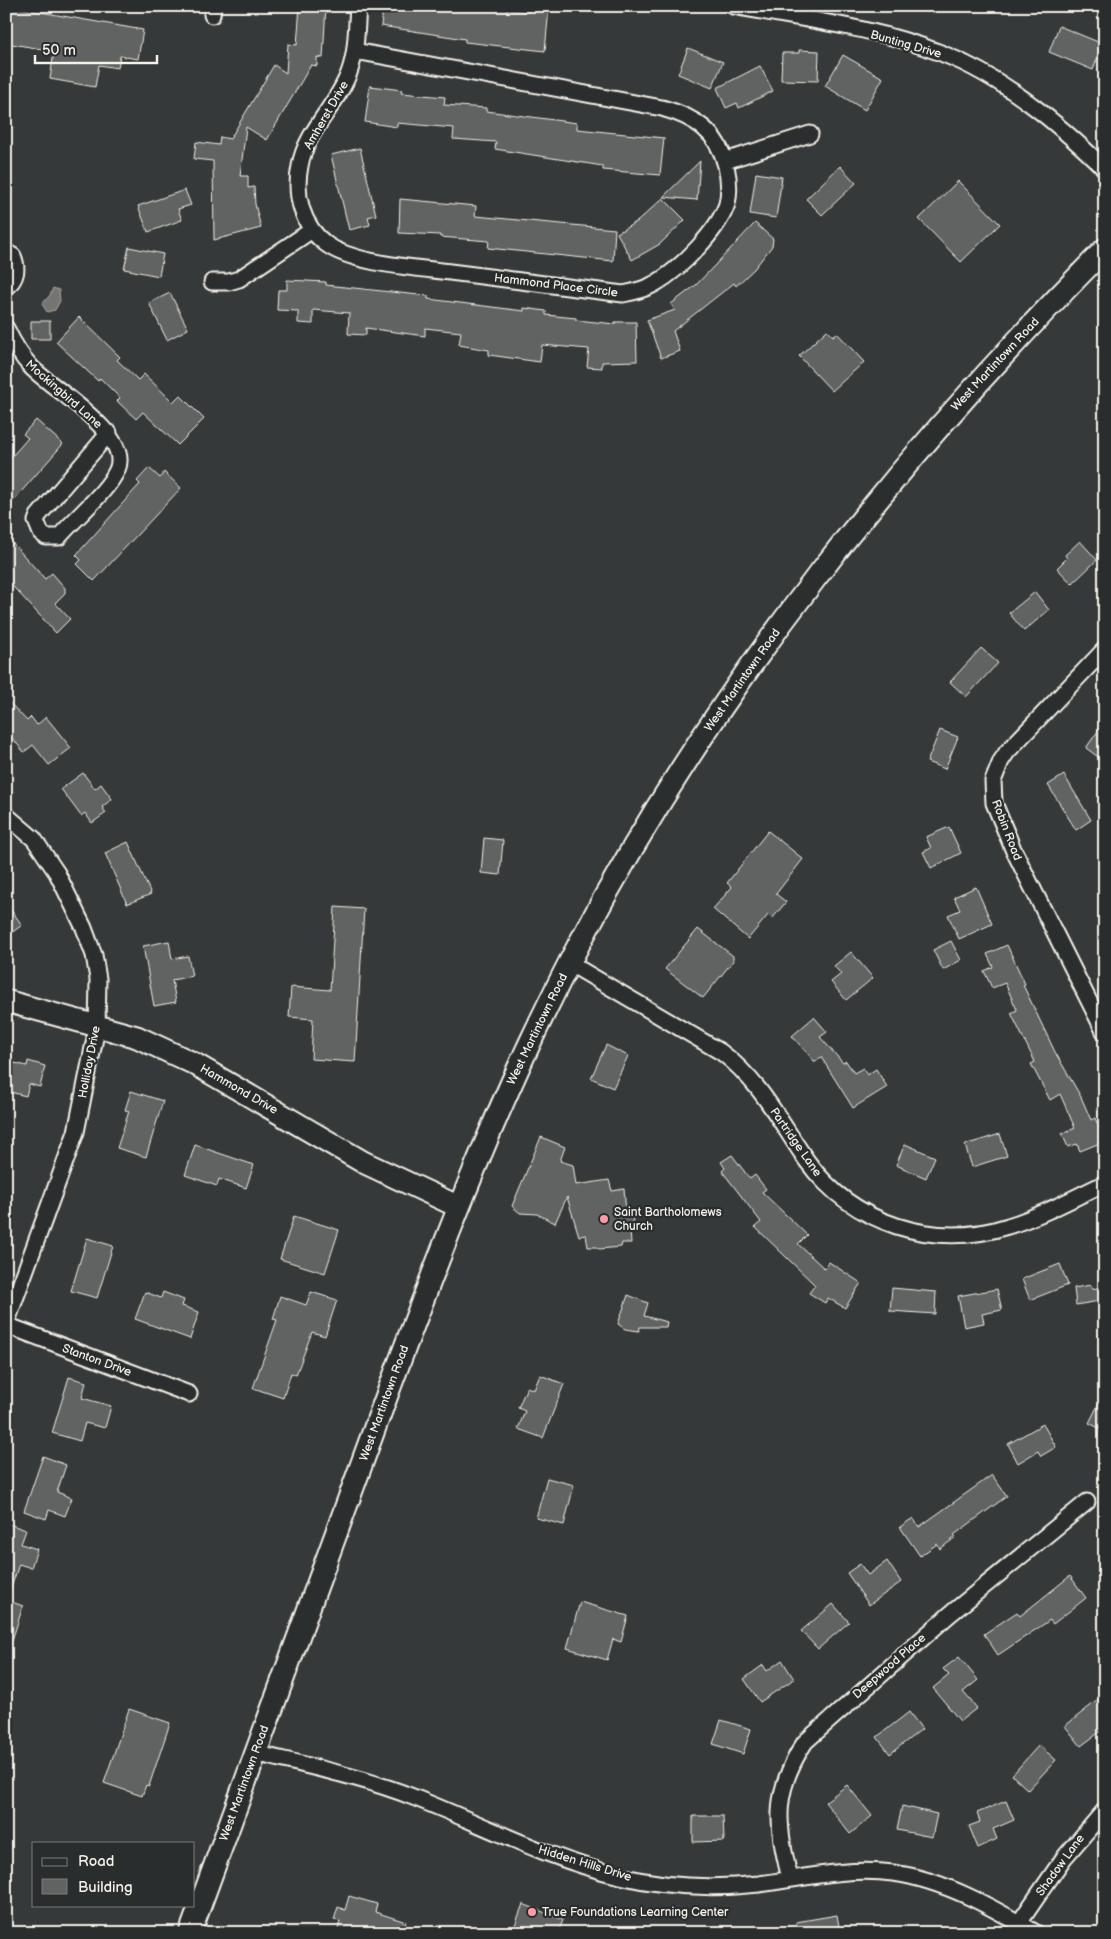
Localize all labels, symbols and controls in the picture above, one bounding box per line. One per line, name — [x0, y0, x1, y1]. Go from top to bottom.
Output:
street label: Bunting Drive — [869, 27, 943, 62]
scale bar — [35, 32, 158, 64]
text: 50 m — [42, 41, 76, 60]
street label: Amherst Drive — [301, 78, 352, 152]
street label: Hammond Place Circle — [493, 270, 619, 301]
street label: West Martintown Road — [948, 314, 1043, 414]
street label: Mockingbird Lane — [22, 357, 105, 432]
street label: West Martintown Road — [701, 626, 784, 735]
street label: Robin Road — [988, 798, 1025, 863]
street label: West Martintown Road — [504, 971, 571, 1087]
street label: Holliday Drive — [75, 1025, 104, 1100]
street label: Hammond Drive — [197, 1061, 280, 1118]
street label: Partridge Lane — [766, 1105, 825, 1180]
place label: Saint Bartholomews Church — [614, 1205, 722, 1234]
marker: Saint Bartholomews Church — [598, 1213, 610, 1225]
street label: Stanton Drive — [60, 1341, 133, 1380]
street label: West Martintown Road — [357, 1343, 412, 1463]
street label: Deepwood Place — [850, 1631, 929, 1702]
street label: West Martintown Road — [217, 1723, 272, 1843]
street label: Shadow Lane — [1033, 1831, 1088, 1899]
legend — [32, 1842, 195, 1906]
street label: Hidden Hills Drive — [536, 1842, 633, 1885]
text: Road — [78, 1852, 114, 1871]
text: Building — [78, 1878, 133, 1897]
place label: True Foundations Learning Center — [542, 1905, 729, 1920]
marker: True Foundations Learning Center — [526, 1906, 538, 1918]

